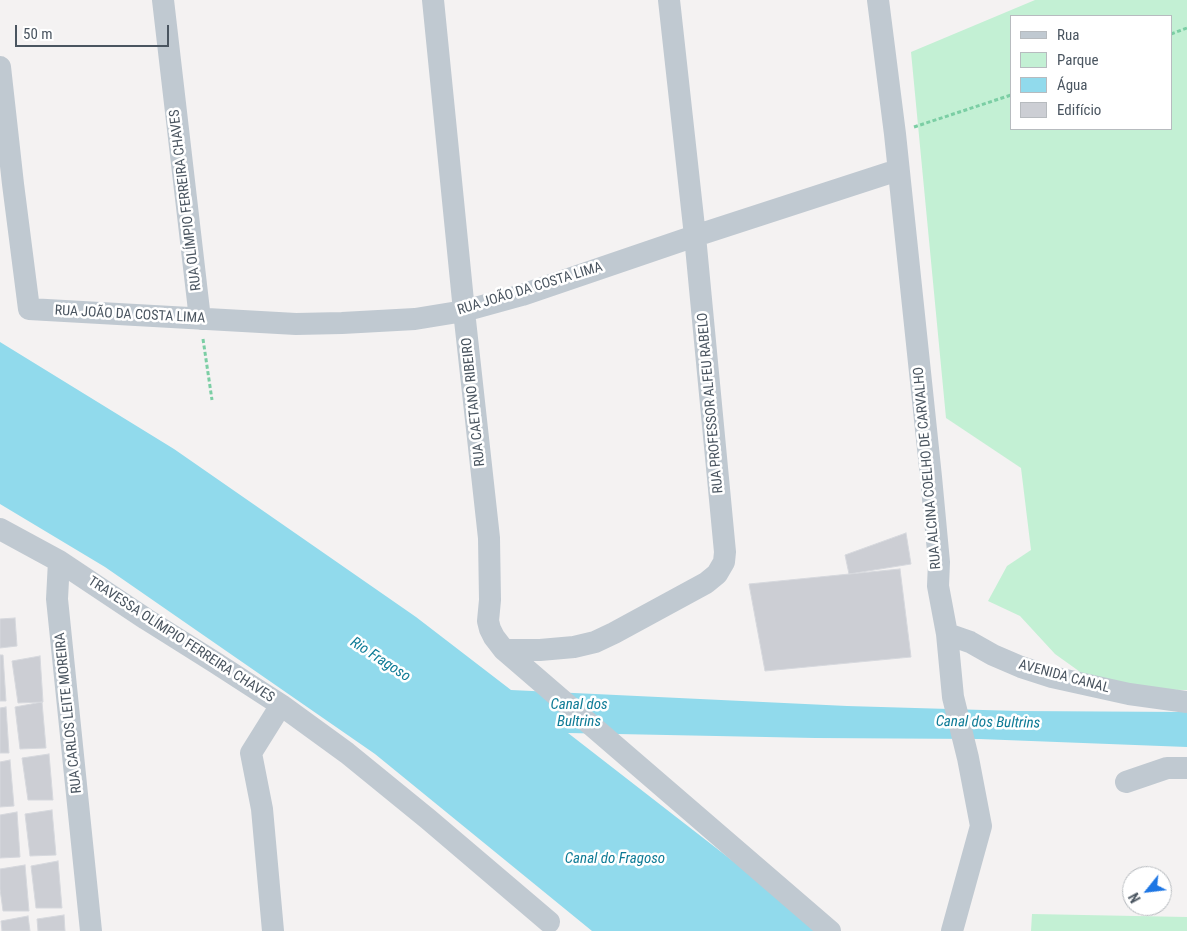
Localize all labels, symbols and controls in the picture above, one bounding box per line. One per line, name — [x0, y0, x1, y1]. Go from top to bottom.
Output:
scale bar — [18, 15, 171, 47]
legend — [1010, 15, 1172, 130]
text: 50 m — [23, 25, 53, 43]
text: Rua — [1057, 26, 1079, 44]
text: Parque — [1057, 51, 1099, 69]
text: Água — [1057, 76, 1087, 94]
text: Edifício — [1057, 101, 1101, 119]
street label: RUA OLÍMPIO FERREIRA CHAVES — [167, 108, 205, 292]
street label: RUA JOÃO DA COSTA LIMA — [455, 259, 605, 319]
street label: RUA JOÃO DA COSTA LIMA — [54, 303, 206, 327]
street label: RUA PROFESSOR ALFEU RABELO — [695, 312, 727, 494]
street label: RUA CAETANO RIBEIRO — [459, 337, 489, 467]
street label: RUA ALCINA COELHO DE CARVALHO — [911, 366, 945, 570]
street label: TRAVESSA OLÍMPIO FERREIRA CHAVES — [85, 573, 277, 707]
street label: RUA CARLOS LEITE MOREIRA — [52, 632, 86, 794]
water label: Rio Fragoso — [347, 634, 413, 686]
street label: AVENIDA CANAL — [1017, 657, 1111, 697]
water label: Canal dos Bultrins — [550, 696, 608, 731]
water label: Canal dos Bultrins — [936, 713, 1040, 733]
water label: Canal do Fragoso — [565, 850, 665, 868]
north arrow — [1122, 866, 1172, 916]
text: N — [1126, 890, 1144, 905]

